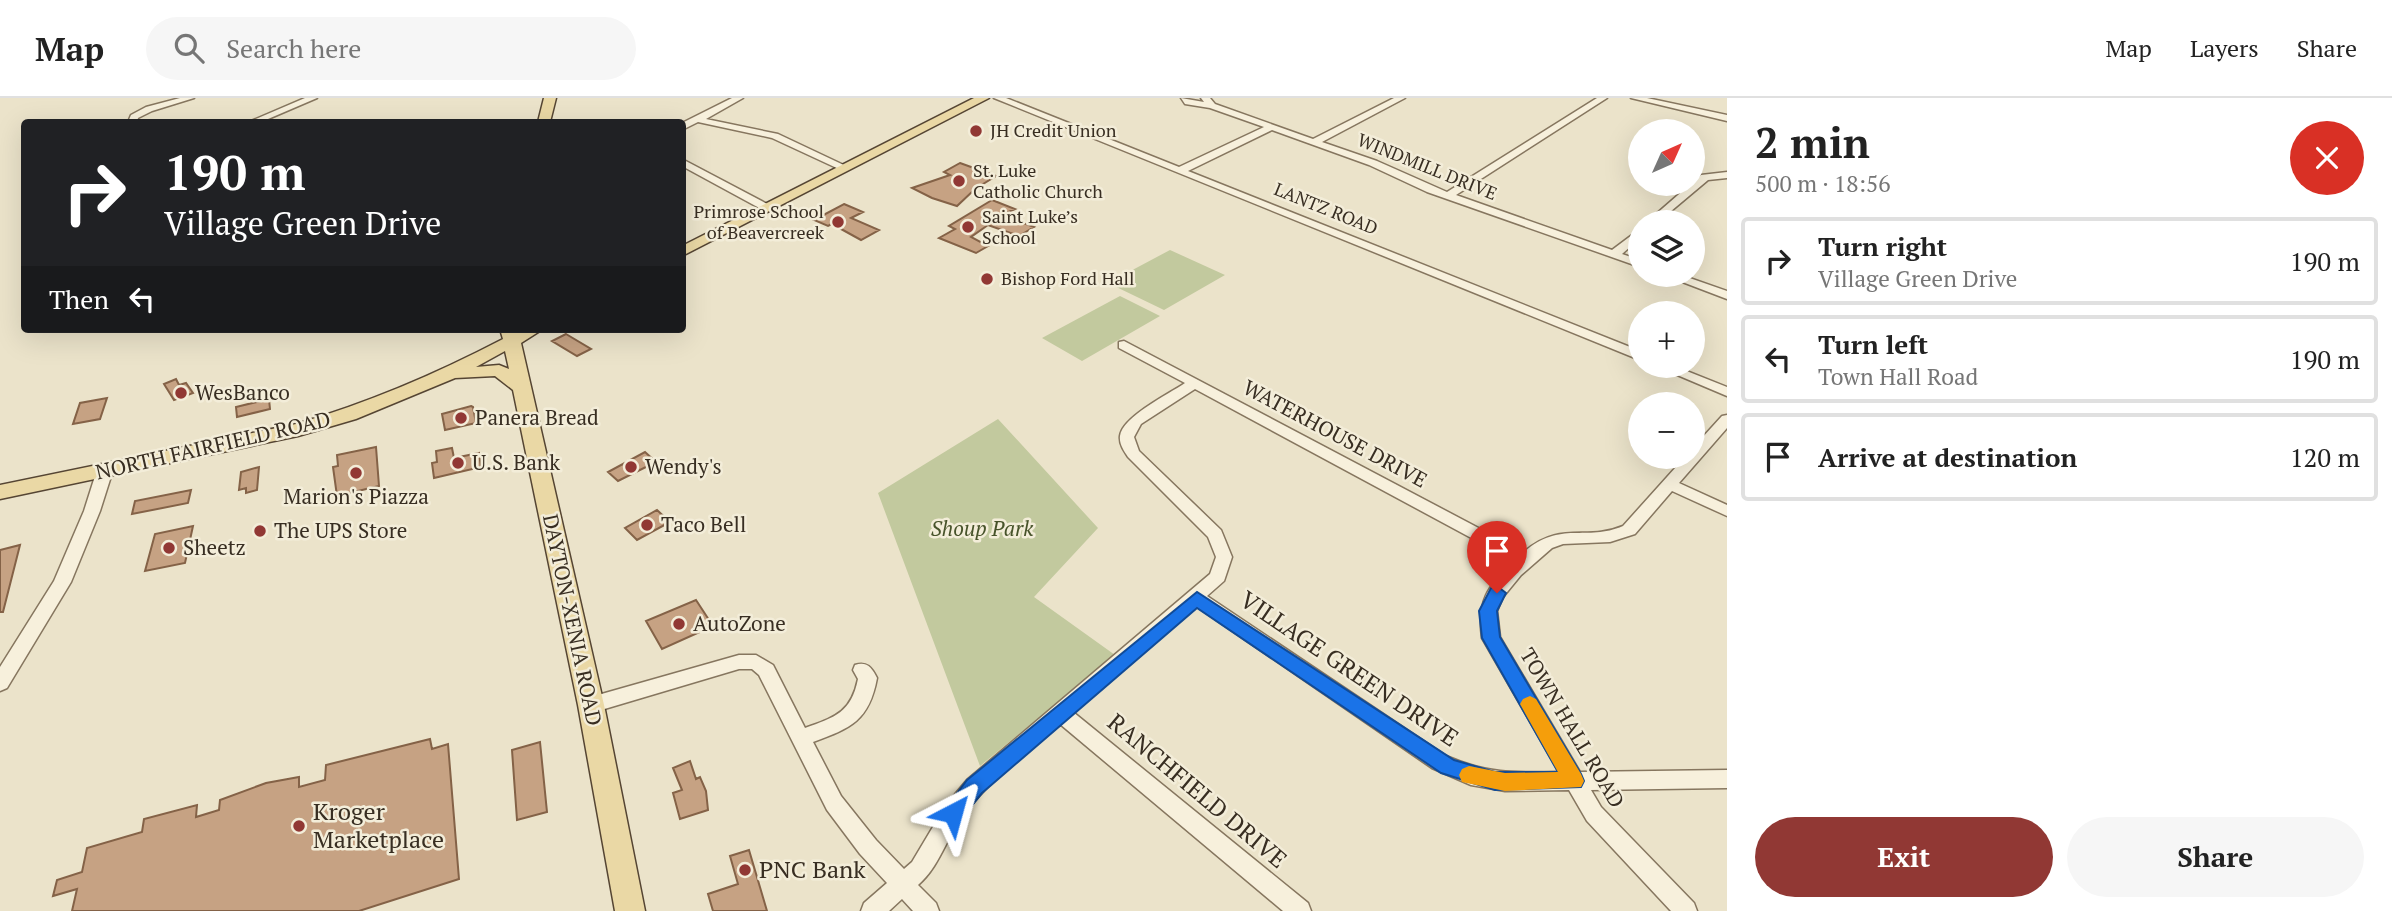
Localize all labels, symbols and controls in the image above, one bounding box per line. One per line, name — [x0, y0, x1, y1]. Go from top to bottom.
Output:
search box — [146, 17, 636, 80]
text: Map — [35, 27, 104, 70]
icon: search — [170, 29, 208, 67]
text: Search here — [226, 31, 361, 65]
text: Map — [2105, 32, 2152, 64]
text: Layers — [2190, 32, 2259, 64]
text: Share — [2297, 32, 2357, 64]
text: 2 min — [1755, 114, 1870, 170]
place label: JH Credit Union — [990, 118, 1117, 142]
north arrow — [1628, 119, 1704, 196]
map controls — [1628, 119, 1705, 469]
button: close — [2290, 121, 2364, 195]
marker: JH Credit Union — [968, 123, 984, 139]
street label: WINDMILL DRIVE — [1354, 127, 1501, 205]
text: 190 m — [164, 139, 306, 204]
icon: right — [49, 147, 140, 238]
place label: St. Luke Catholic Church — [973, 158, 1103, 203]
text: 500 m · 18:56 — [1755, 168, 1890, 199]
marker: St. Luke Catholic Church — [951, 173, 967, 189]
street label: LANTZ ROAD — [1271, 176, 1382, 240]
place label: Primrose School of Beavercreek — [693, 199, 825, 244]
text: Village Green Drive — [164, 202, 441, 244]
place label: Saint Luke’s School — [982, 204, 1078, 249]
button: layers — [1628, 210, 1705, 287]
marker: Primrose School of Beavercreek — [830, 214, 846, 230]
marker: Saint Luke’s School — [960, 219, 976, 235]
text: Turn right — [1818, 229, 1947, 263]
icon: right — [1759, 242, 1797, 280]
text: 190 m — [2290, 244, 2360, 278]
text: Village Green Drive — [1818, 263, 2017, 294]
place label: Bishop Ford Hall — [1001, 266, 1134, 290]
marker: Bishop Ford Hall — [979, 271, 995, 287]
icon: left — [123, 280, 161, 318]
text: Then — [49, 282, 109, 316]
button: + — [1628, 301, 1705, 378]
text: Turn left — [1818, 327, 1928, 361]
icon: left — [1759, 340, 1797, 378]
text: 190 m — [2290, 342, 2360, 376]
text: Town Hall Road — [1818, 361, 1978, 392]
street label: WATERHOUSE DRIVE — [1239, 373, 1432, 494]
place label: WesBanco — [195, 378, 290, 406]
marker: WesBanco — [173, 385, 189, 401]
button: − — [1628, 392, 1705, 469]
place label: Panera Bread — [475, 403, 599, 431]
street label: NORTH FAIRFIELD ROAD — [92, 404, 333, 486]
marker: Panera Bread — [453, 410, 469, 426]
icon: arrive — [1759, 438, 1797, 476]
text: Arrive at destination — [1818, 440, 2077, 474]
text: 120 m — [2290, 440, 2360, 474]
place label: U.S. Bank — [472, 448, 560, 476]
place label: Wendy's — [645, 452, 722, 480]
marker: U.S. Bank — [450, 455, 466, 471]
marker: Wendy's — [623, 459, 639, 475]
marker: Marion's Piazza — [348, 465, 364, 481]
place label: Marion's Piazza — [283, 482, 429, 510]
place label: Taco Bell — [661, 510, 746, 538]
street label: DAYTON-XENIA ROAD — [537, 512, 609, 728]
park label: Shoup Park — [931, 514, 1034, 542]
place label: The UPS Store — [274, 516, 407, 544]
marker: Taco Bell — [639, 517, 655, 533]
pin — [1467, 521, 1527, 593]
marker: The UPS Store — [252, 523, 268, 539]
icon: arrive — [1478, 532, 1516, 570]
place label: Sheetz — [183, 533, 246, 561]
marker: Sheetz — [161, 540, 177, 556]
street label: VILLAGE GREEN DRIVE — [1234, 583, 1465, 753]
place label: AutoZone — [693, 609, 786, 637]
marker: AutoZone — [671, 616, 687, 632]
street label: TOWN HALL ROAD — [1514, 642, 1632, 813]
street label: RANCHFIELD DRIVE — [1101, 706, 1294, 875]
position arrow — [916, 776, 990, 850]
place label: Kroger Marketplace — [313, 795, 444, 855]
button: Exit — [1755, 817, 2053, 897]
button: Share — [2067, 817, 2364, 897]
marker: Kroger Marketplace — [291, 818, 307, 834]
place label: PNC Bank — [759, 853, 866, 885]
marker: PNC Bank — [737, 862, 753, 878]

